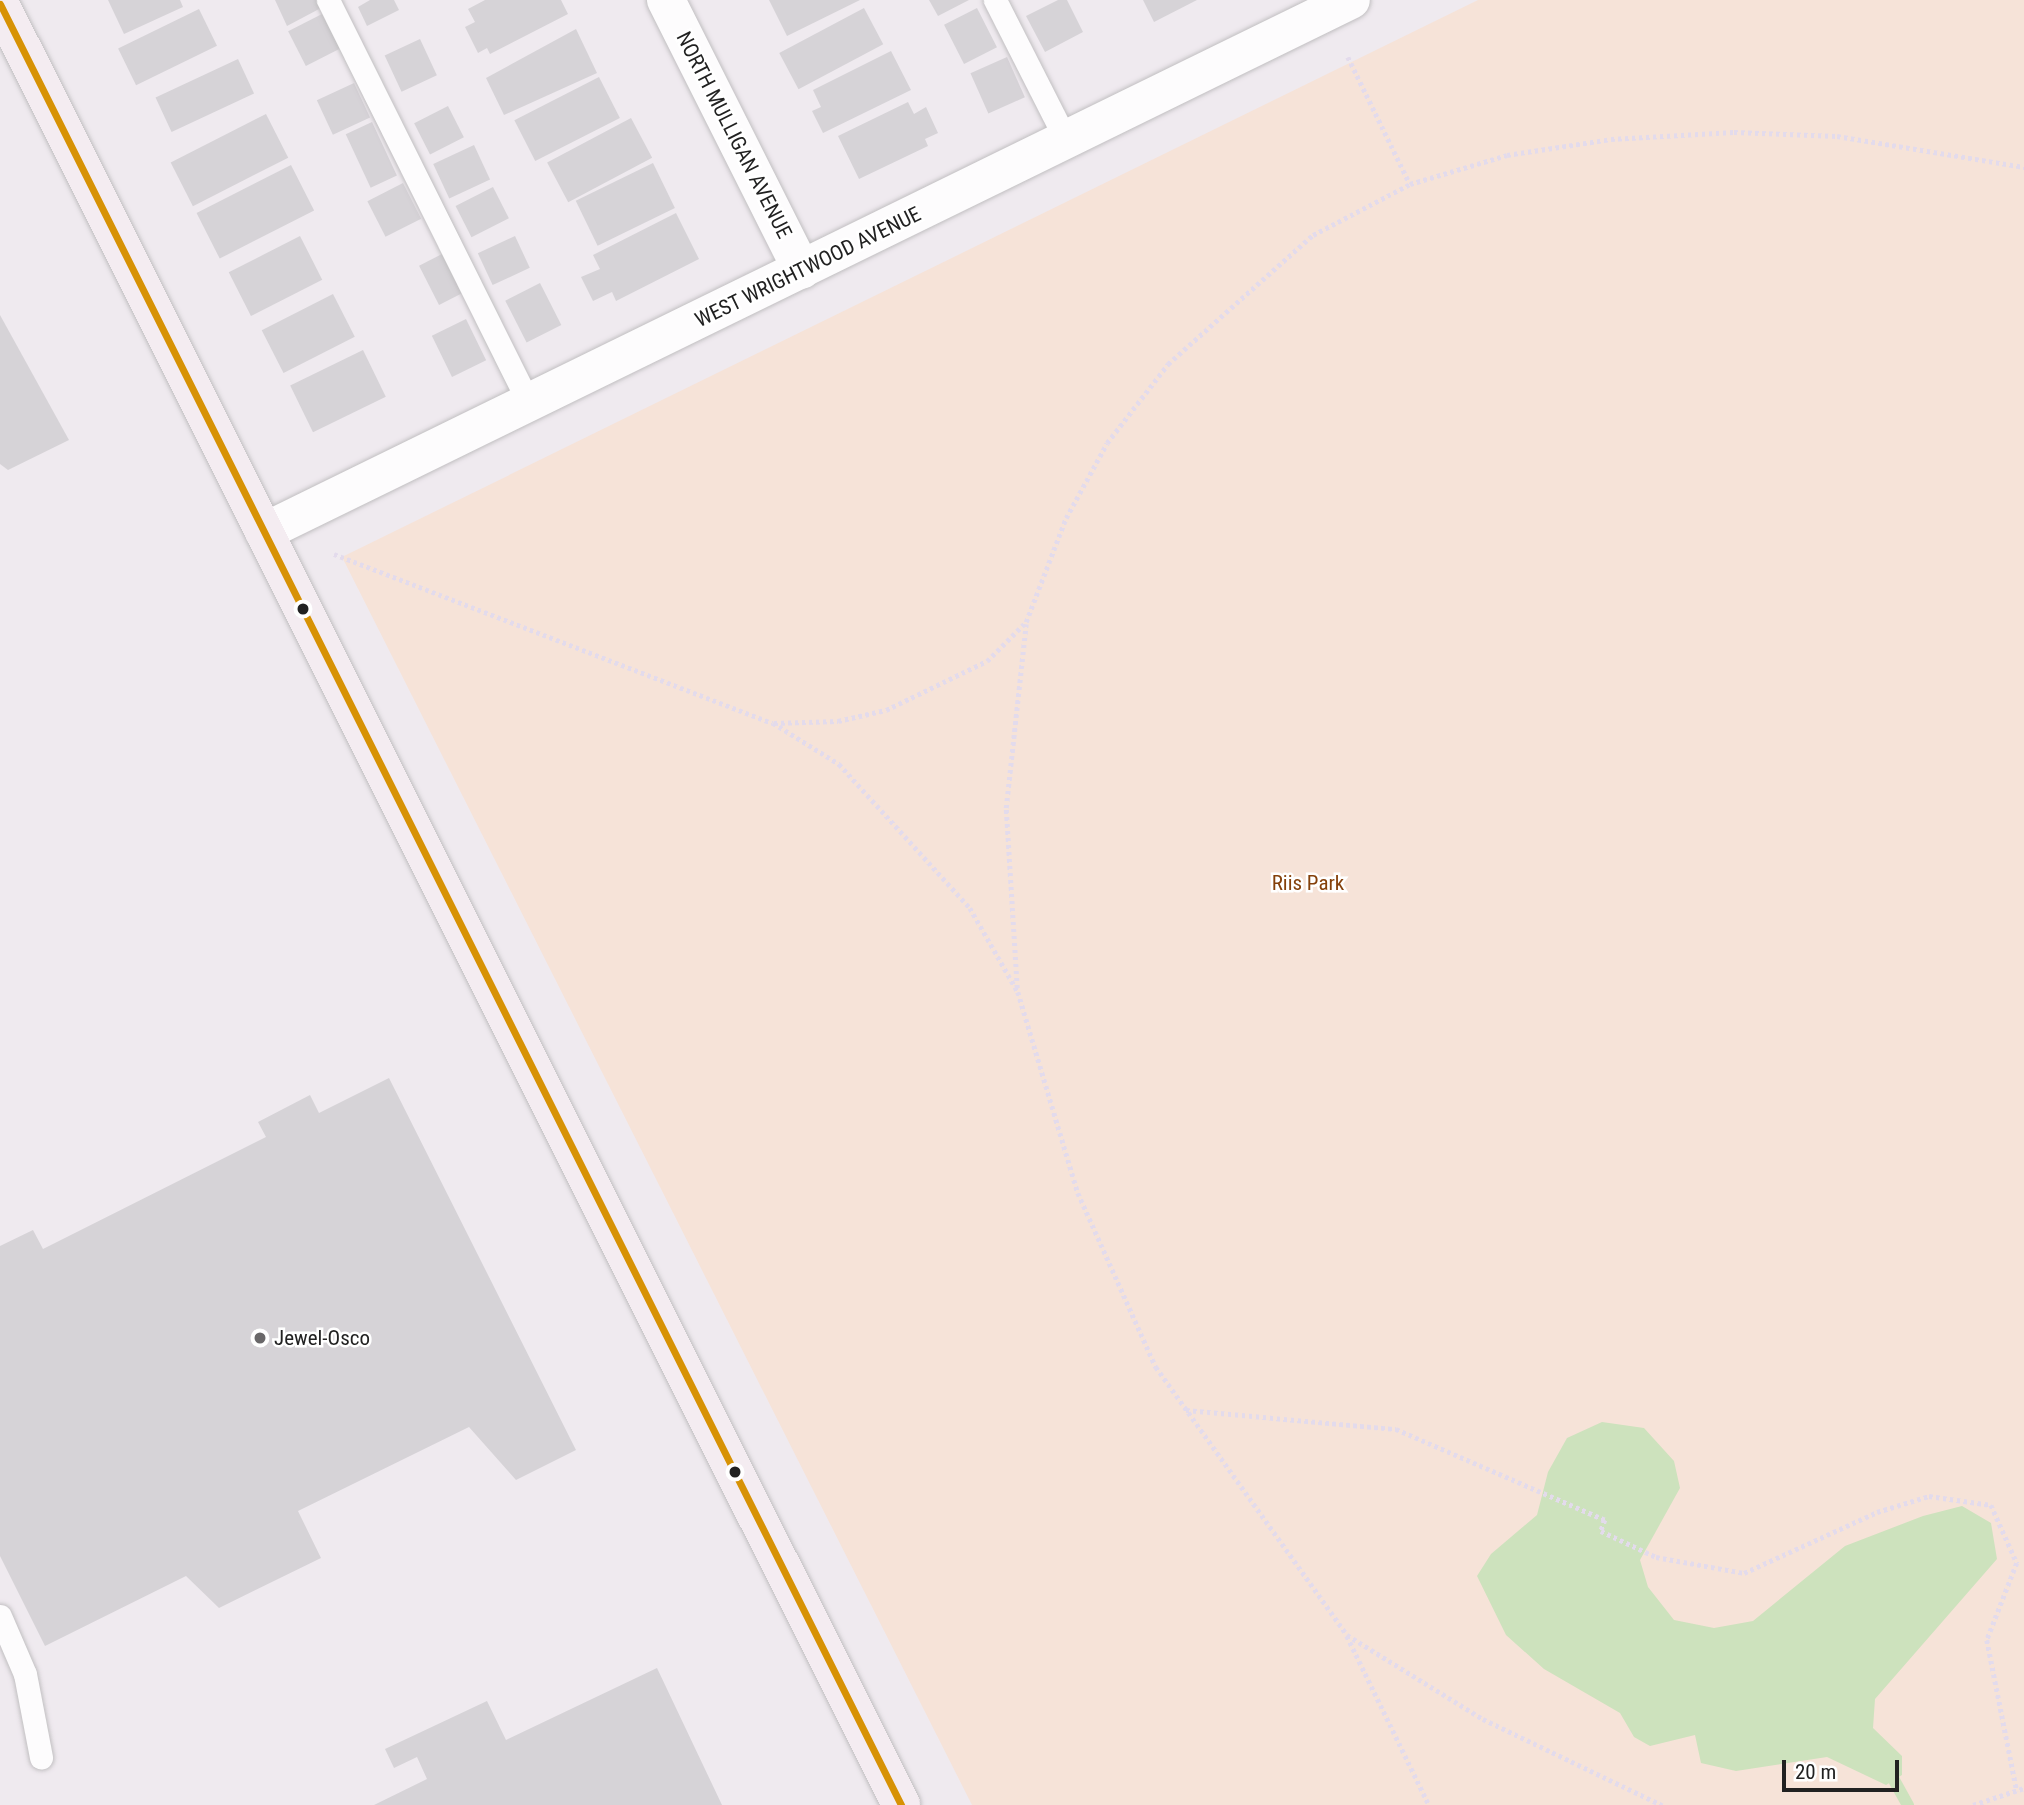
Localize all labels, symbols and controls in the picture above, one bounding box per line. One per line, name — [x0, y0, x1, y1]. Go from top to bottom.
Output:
street label: NORTH MULLIGAN AVENUE — [671, 27, 797, 243]
street label: WEST WRIGHTWOOD AVENUE — [691, 201, 925, 333]
unlabelled marker — [296, 602, 310, 616]
park label: Riis Park — [1272, 870, 1344, 896]
place label: Jewel-Osco — [274, 1325, 370, 1351]
marker: Jewel-Osco — [252, 1330, 268, 1346]
unlabelled marker — [728, 1465, 742, 1479]
scale bar — [1786, 1745, 1903, 1789]
text: 20 m — [1795, 1760, 1836, 1784]

